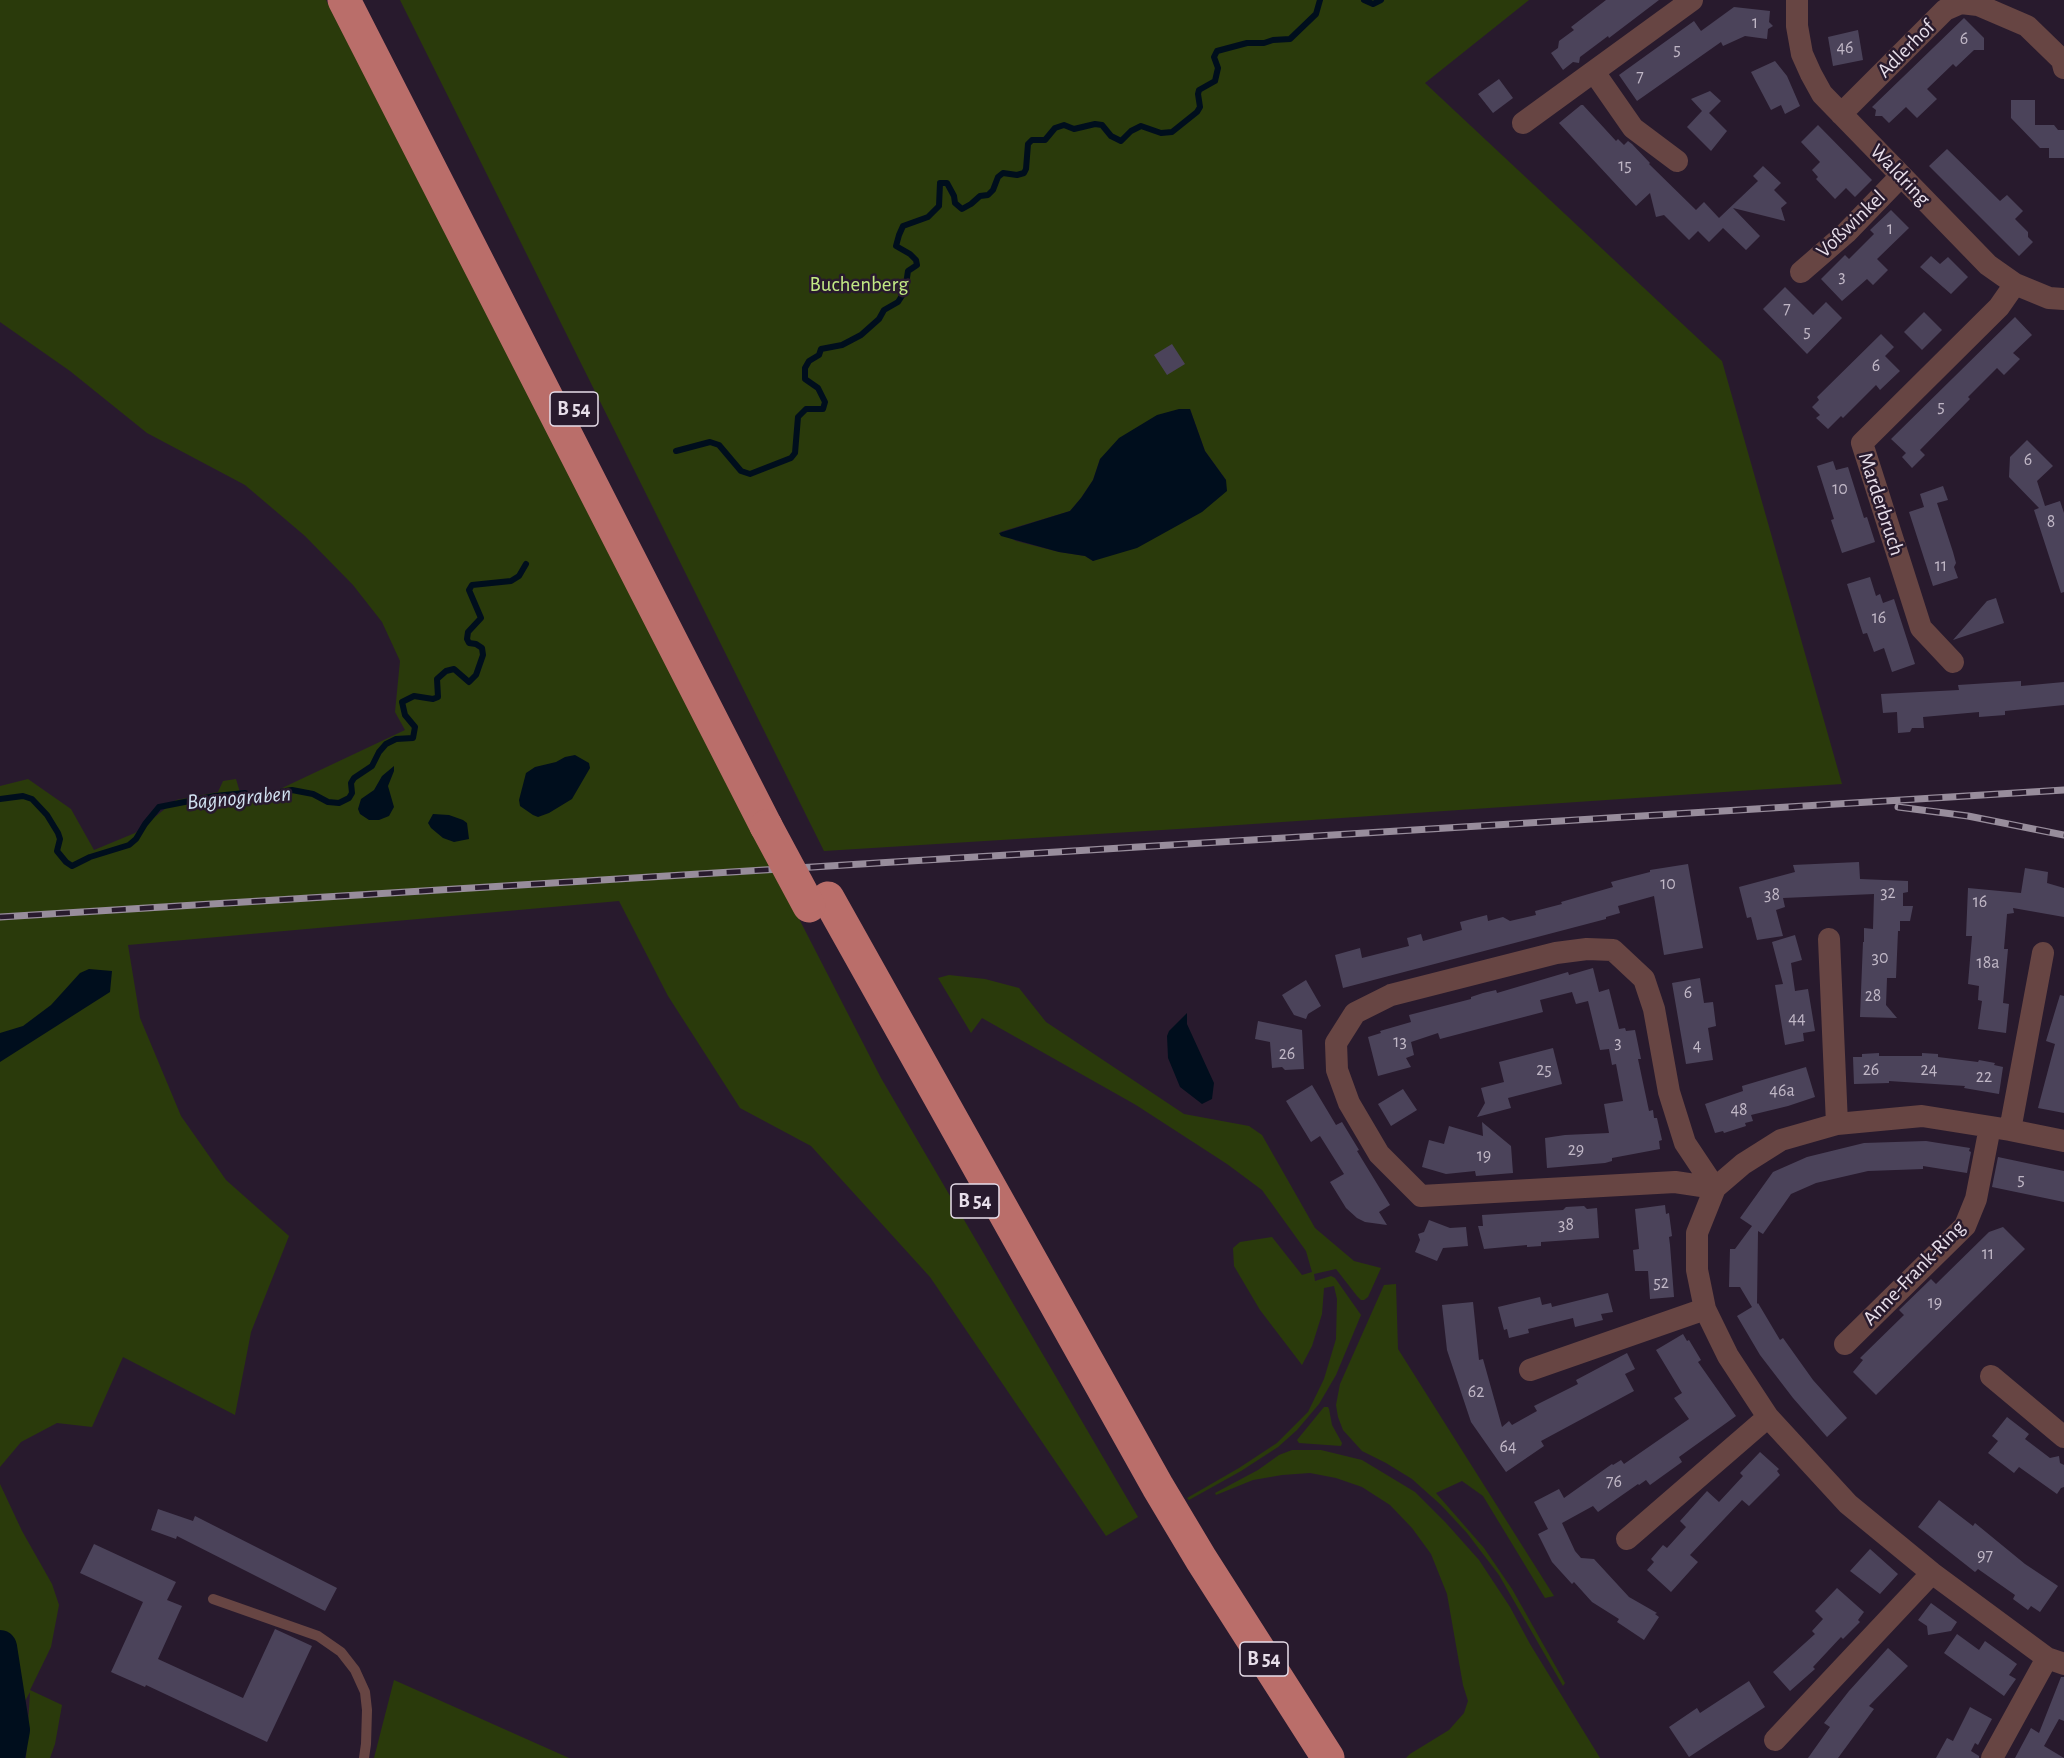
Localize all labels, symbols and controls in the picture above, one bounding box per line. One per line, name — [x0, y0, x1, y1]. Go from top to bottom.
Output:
house number: 1 — [1752, 12, 1758, 34]
street label: Adlerhof — [1872, 15, 1940, 83]
house number: 6 — [1960, 28, 1968, 50]
house number: 46 — [1836, 37, 1854, 59]
house number: 5 — [1673, 39, 1681, 61]
house number: 7 — [1636, 66, 1644, 88]
street label: Waldring — [1864, 139, 1936, 211]
house number: 15 — [1618, 155, 1632, 177]
street label: Voßwinkel — [1811, 185, 1891, 263]
house number: 1 — [1887, 218, 1893, 240]
house number: 3 — [1838, 266, 1846, 288]
park label: Buchenberg — [810, 272, 908, 298]
house number: 7 — [1783, 298, 1791, 320]
house number: 5 — [1803, 321, 1811, 343]
house number: 6 — [1872, 355, 1880, 377]
road number: B 54 — [550, 392, 598, 426]
house number: 5 — [1937, 396, 1945, 418]
street label: Marderbruch — [1852, 449, 1910, 559]
house number: 6 — [2024, 449, 2032, 471]
house number: 10 — [1832, 478, 1848, 500]
house number: 8 — [2047, 511, 2055, 533]
house number: 11 — [1935, 555, 1947, 577]
house number: 16 — [1872, 607, 1886, 629]
water label: Bagnograben — [186, 780, 292, 816]
house number: 10 — [1660, 873, 1676, 895]
house number: 32 — [1880, 882, 1896, 904]
house number: 38 — [1764, 884, 1780, 906]
house number: 16 — [1973, 891, 1987, 913]
house number: 30 — [1872, 947, 1888, 969]
house number: 18a — [1976, 952, 2000, 974]
house number: 6 — [1684, 982, 1692, 1004]
house number: 28 — [1865, 985, 1881, 1007]
house number: 44 — [1788, 1008, 1806, 1030]
house number: 13 — [1393, 1031, 1407, 1053]
house number: 3 — [1614, 1032, 1622, 1054]
house number: 4 — [1693, 1035, 1701, 1057]
house number: 26 — [1279, 1043, 1295, 1065]
house number: 25 — [1536, 1059, 1552, 1081]
house number: 26 — [1863, 1059, 1879, 1081]
house number: 24 — [1921, 1059, 1937, 1081]
house number: 22 — [1976, 1066, 1992, 1088]
house number: 46a — [1769, 1080, 1795, 1102]
house number: 48 — [1730, 1099, 1748, 1121]
house number: 29 — [1568, 1139, 1584, 1161]
house number: 19 — [1477, 1145, 1491, 1167]
house number: 5 — [2017, 1169, 2025, 1191]
road number: B 54 — [951, 1184, 999, 1218]
house number: 38 — [1558, 1214, 1574, 1236]
street label: Anne-Frank-Ring — [1857, 1215, 1971, 1331]
house number: 11 — [1982, 1243, 1994, 1265]
house number: 52 — [1653, 1272, 1669, 1294]
house number: 19 — [1928, 1292, 1942, 1314]
house number: 62 — [1468, 1381, 1484, 1403]
house number: 64 — [1499, 1436, 1517, 1458]
house number: 76 — [1606, 1471, 1622, 1493]
house number: 97 — [1977, 1545, 1993, 1567]
road number: B 54 — [1240, 1642, 1288, 1676]

